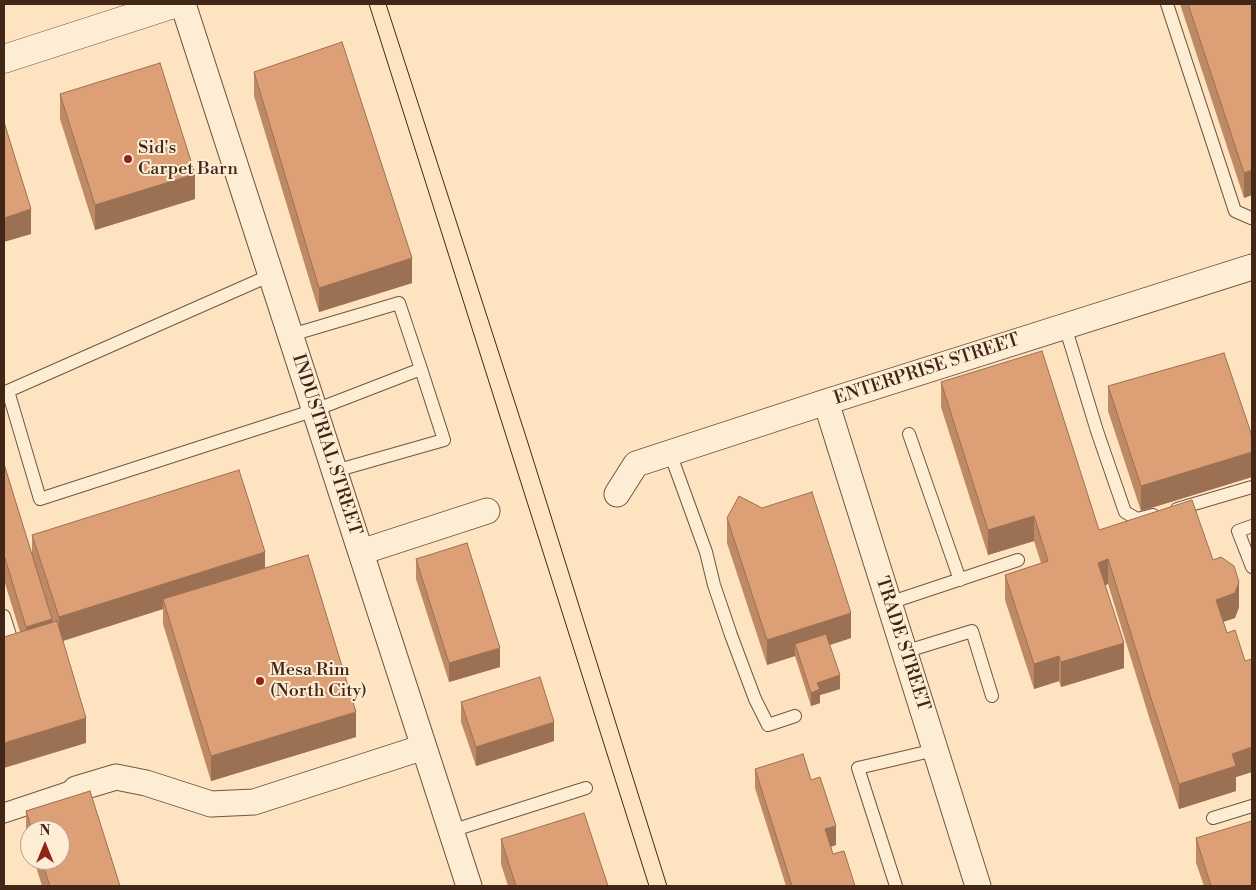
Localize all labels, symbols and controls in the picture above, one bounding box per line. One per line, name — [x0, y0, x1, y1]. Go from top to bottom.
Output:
place label: Sid's Carpet Barn — [138, 138, 238, 180]
marker: Sid's Carpet Barn — [122, 153, 134, 165]
street label: ENTERPRISE STREET — [831, 330, 1023, 410]
street label: INDUSTRIAL STREET — [286, 352, 366, 538]
street label: TRADE STREET — [870, 574, 934, 714]
place label: Mesa Rim (North City) — [270, 660, 367, 702]
marker: Mesa Rim (North City) — [254, 675, 266, 687]
north arrow — [20, 820, 70, 870]
text: N — [39, 822, 51, 840]

